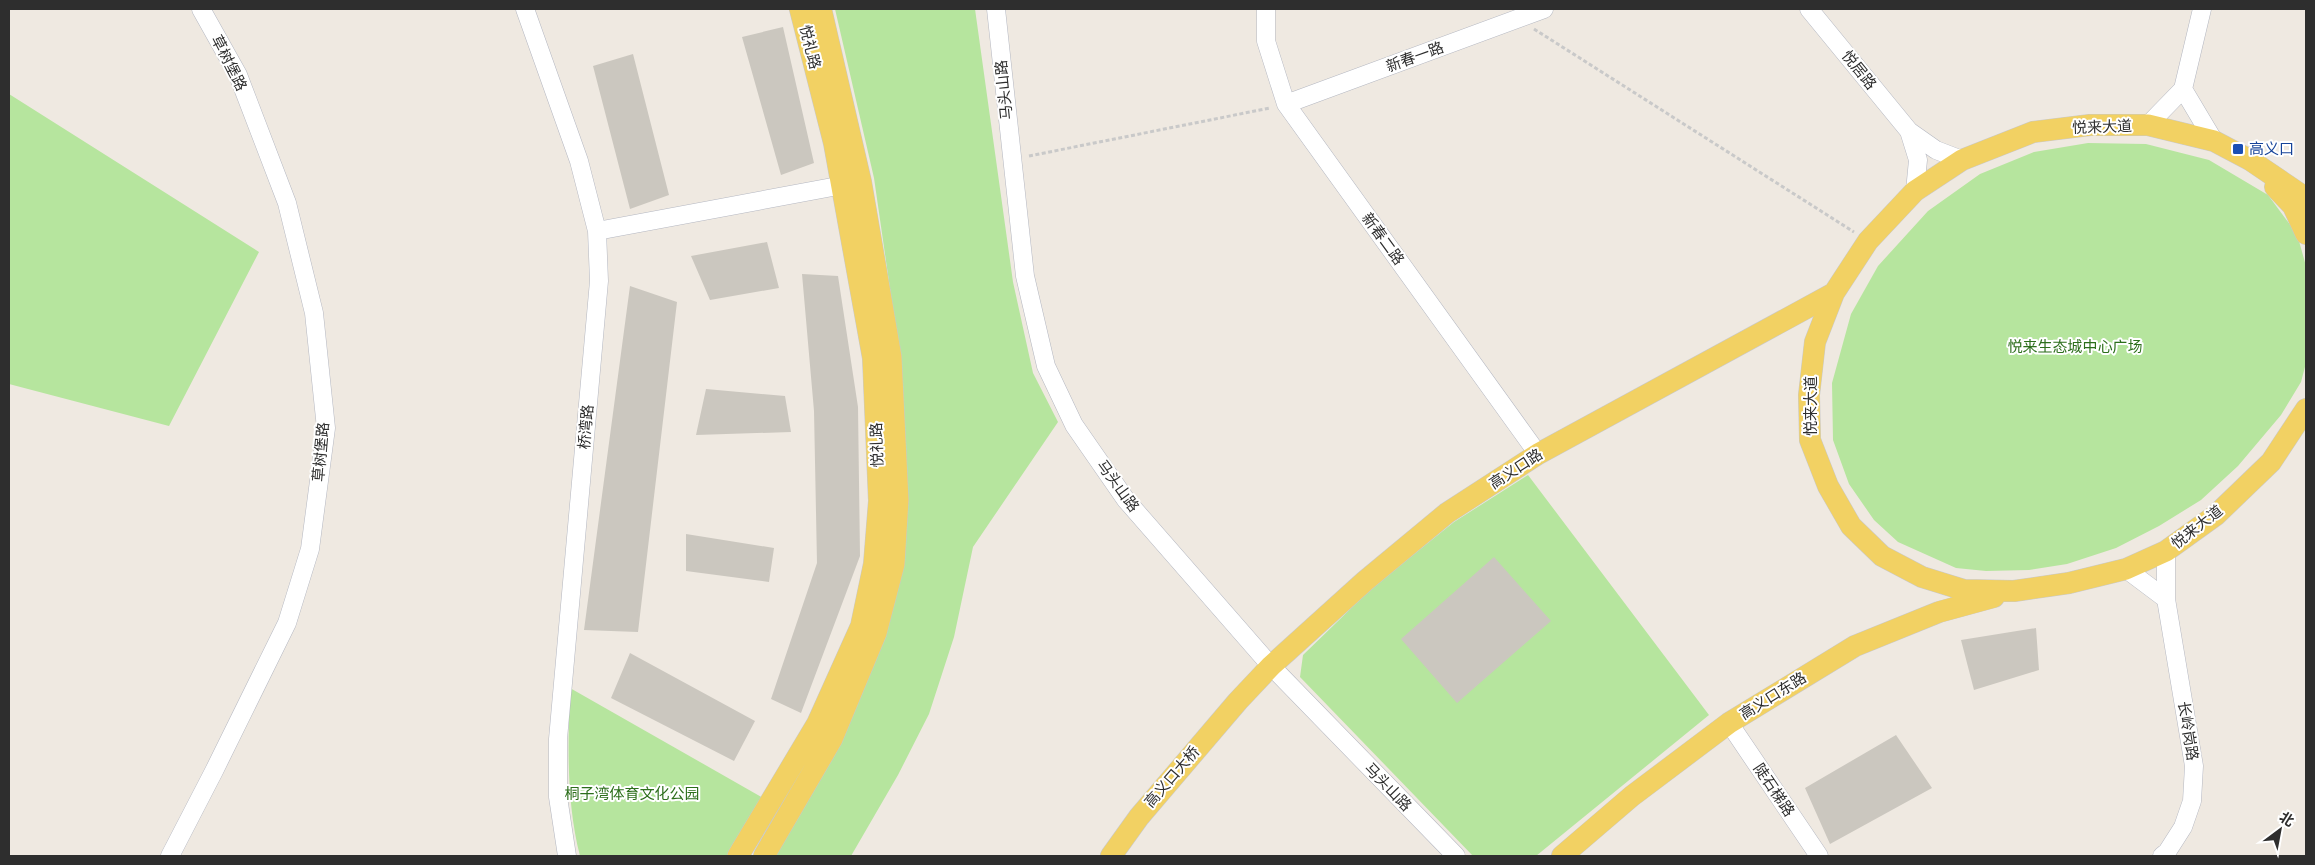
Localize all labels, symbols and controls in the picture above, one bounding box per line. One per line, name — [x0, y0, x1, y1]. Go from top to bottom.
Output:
street label: 悦礼路 — [795, 22, 826, 71]
street label: 草树堡路 — [206, 31, 252, 94]
street label: 新春一路 — [1383, 36, 1447, 77]
street label: 悦居路 — [1837, 46, 1882, 94]
street label: 马头山路 — [990, 59, 1017, 121]
street label: 悦来大道 — [2072, 115, 2132, 138]
place label: 高义口 — [2249, 138, 2294, 159]
marker: 高义口 — [2231, 142, 2245, 156]
street label: 新春二路 — [1357, 208, 1410, 269]
park label: 悦来生态城中心广场 — [2007, 336, 2143, 357]
street label: 悦来大道 — [1800, 376, 1821, 436]
street label: 桥湾路 — [573, 404, 598, 450]
street label: 草树堡路 — [307, 421, 334, 483]
street label: 悦礼路 — [865, 422, 888, 468]
street label: 高义口路 — [1485, 443, 1547, 494]
street label: 马头山路 — [1092, 455, 1145, 516]
street label: 悦来大道 — [2167, 500, 2227, 553]
street label: 高义口东路 — [1735, 667, 1810, 724]
street label: 长岭岗路 — [2173, 700, 2204, 762]
street label: 高义口大桥 — [1139, 741, 1204, 812]
street label: 马头山路 — [1360, 758, 1417, 816]
street label: 陡石梯路 — [1749, 759, 1800, 820]
park label: 桐子湾体育文化公园 — [564, 783, 700, 804]
north arrow — [2255, 805, 2305, 855]
text: 北 — [2276, 807, 2298, 830]

